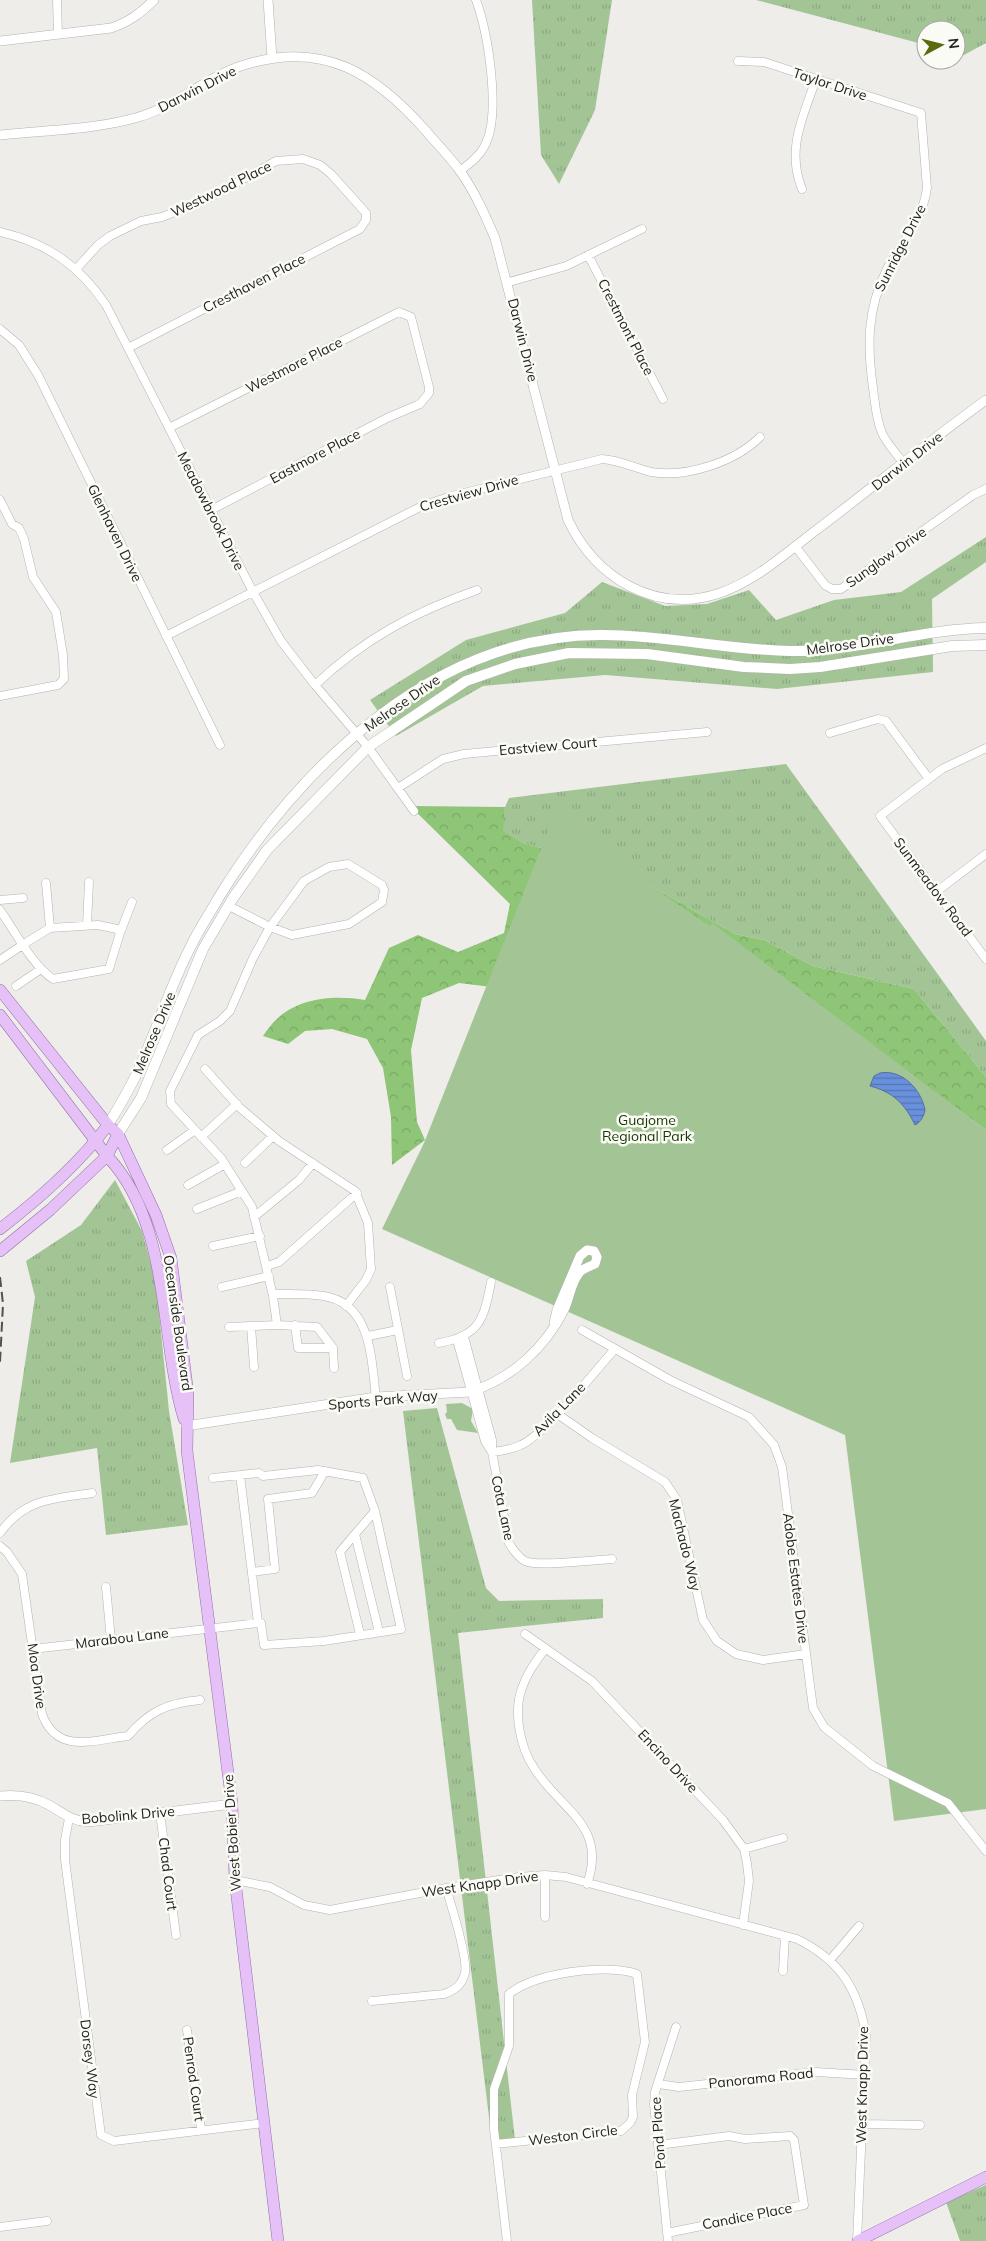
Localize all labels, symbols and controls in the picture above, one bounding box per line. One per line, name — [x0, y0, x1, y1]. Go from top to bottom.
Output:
north arrow — [916, 20, 966, 70]
text: N — [944, 37, 963, 50]
street label: Darwin Drive — [155, 62, 239, 116]
street label: Taylor Drive — [791, 64, 869, 104]
street label: Westwood Place — [168, 157, 274, 221]
street label: Sunridge Drive — [870, 201, 930, 295]
street label: Cresthaven Place — [200, 249, 308, 317]
street label: Crestmont Place — [594, 276, 658, 378]
street label: Darwin Drive — [504, 296, 542, 384]
street label: Westmore Place — [243, 333, 345, 397]
street label: Eastmore Place — [267, 425, 363, 487]
street label: Darwin Drive — [868, 428, 946, 494]
street label: Meadowbrook Drive — [173, 449, 249, 573]
street label: Crestview Drive — [418, 470, 520, 516]
street label: Glenhaven Drive — [84, 481, 146, 585]
street label: Sunglow Drive — [842, 523, 930, 591]
street label: Melrose Drive — [805, 629, 895, 659]
street label: Melrose Drive — [361, 670, 443, 736]
street label: Eastview Court — [498, 733, 598, 759]
street label: Sunmeadow Road — [890, 834, 976, 940]
street label: Melrose Drive — [129, 989, 179, 1077]
park label: Guajome Regional Park — [602, 1111, 693, 1145]
street label: Oceanside Boulevard — [160, 1254, 196, 1392]
street label: Avila Lane — [529, 1378, 589, 1440]
street label: Sports Park Way — [328, 1386, 439, 1414]
street label: Cota Lane — [487, 1474, 519, 1542]
street label: Machado Way — [665, 1497, 705, 1594]
street label: Adobe Estates Drive — [779, 1512, 813, 1644]
street label: Marabou Lane — [74, 1623, 170, 1653]
street label: Moa Drive — [24, 1642, 50, 1710]
street label: Encino Drive — [634, 1725, 702, 1797]
street label: West Bobier Drive — [219, 1774, 245, 1892]
street label: Bobolink Drive — [81, 1802, 175, 1828]
street label: Chad Court — [155, 1836, 181, 1912]
street label: West Knapp Drive — [421, 1867, 539, 1901]
street label: Dorsey Way — [76, 2018, 104, 2100]
street label: West Knapp Drive — [852, 2026, 872, 2144]
street label: Penrod Court — [179, 2036, 209, 2123]
street label: Panorama Road — [708, 2064, 814, 2092]
street label: Pond Place — [646, 2096, 670, 2170]
street label: Weston Circle — [527, 2121, 619, 2149]
street label: Candice Place — [701, 2198, 793, 2234]

